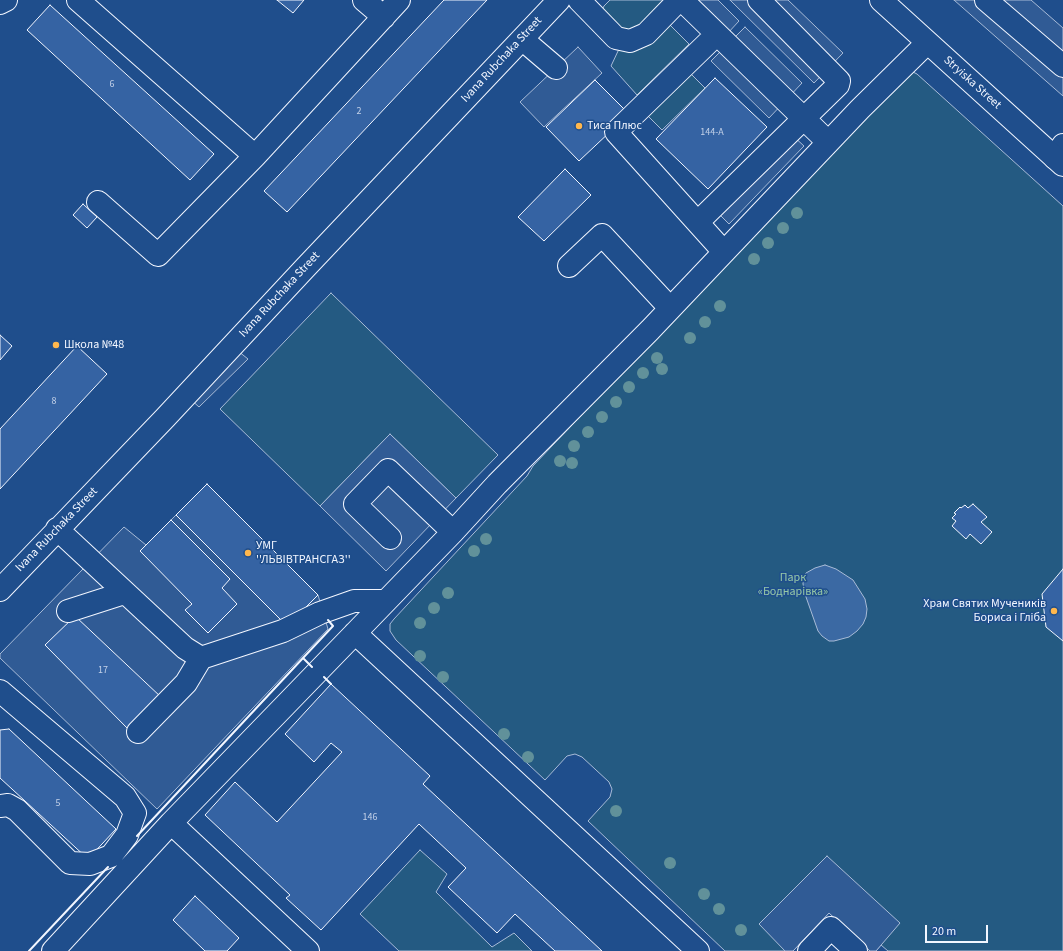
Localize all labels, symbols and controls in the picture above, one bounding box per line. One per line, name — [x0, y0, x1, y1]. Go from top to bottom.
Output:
street label: Ivana Rubchaka Street — [459, 14, 545, 106]
street label: Stryiska Street — [940, 53, 1004, 113]
house number: 6 — [110, 79, 114, 91]
house number: 2 — [357, 106, 361, 118]
place label: Тиса Плюс — [587, 119, 642, 133]
marker: Тиса Плюс — [574, 121, 584, 131]
house number: 144-А — [700, 127, 724, 139]
street label: Ivana Rubchaka Street — [237, 249, 323, 341]
place label: Школа №48 — [64, 338, 124, 352]
marker: Школа №48 — [51, 340, 61, 350]
house number: 8 — [52, 396, 56, 408]
street label: Ivana Rubchaka Street — [13, 485, 101, 575]
place label: УМГ ''ЛЬВІВТРАНСГАЗ'' — [256, 539, 351, 567]
marker: УМГ ''ЛЬВІВТРАНСГАЗ'' — [243, 548, 253, 558]
park label: Парк «Боднарівка» — [758, 571, 828, 599]
place label: Храм Святих Мучеників Бориса і Гліба — [923, 597, 1046, 625]
marker: Храм Святих Мучеників Бориса і Гліба — [1049, 606, 1059, 616]
house number: 17 — [98, 665, 108, 677]
house number: 5 — [56, 798, 60, 810]
house number: 146 — [363, 812, 377, 824]
scale bar — [927, 917, 990, 943]
text: 20 m — [932, 923, 956, 940]

